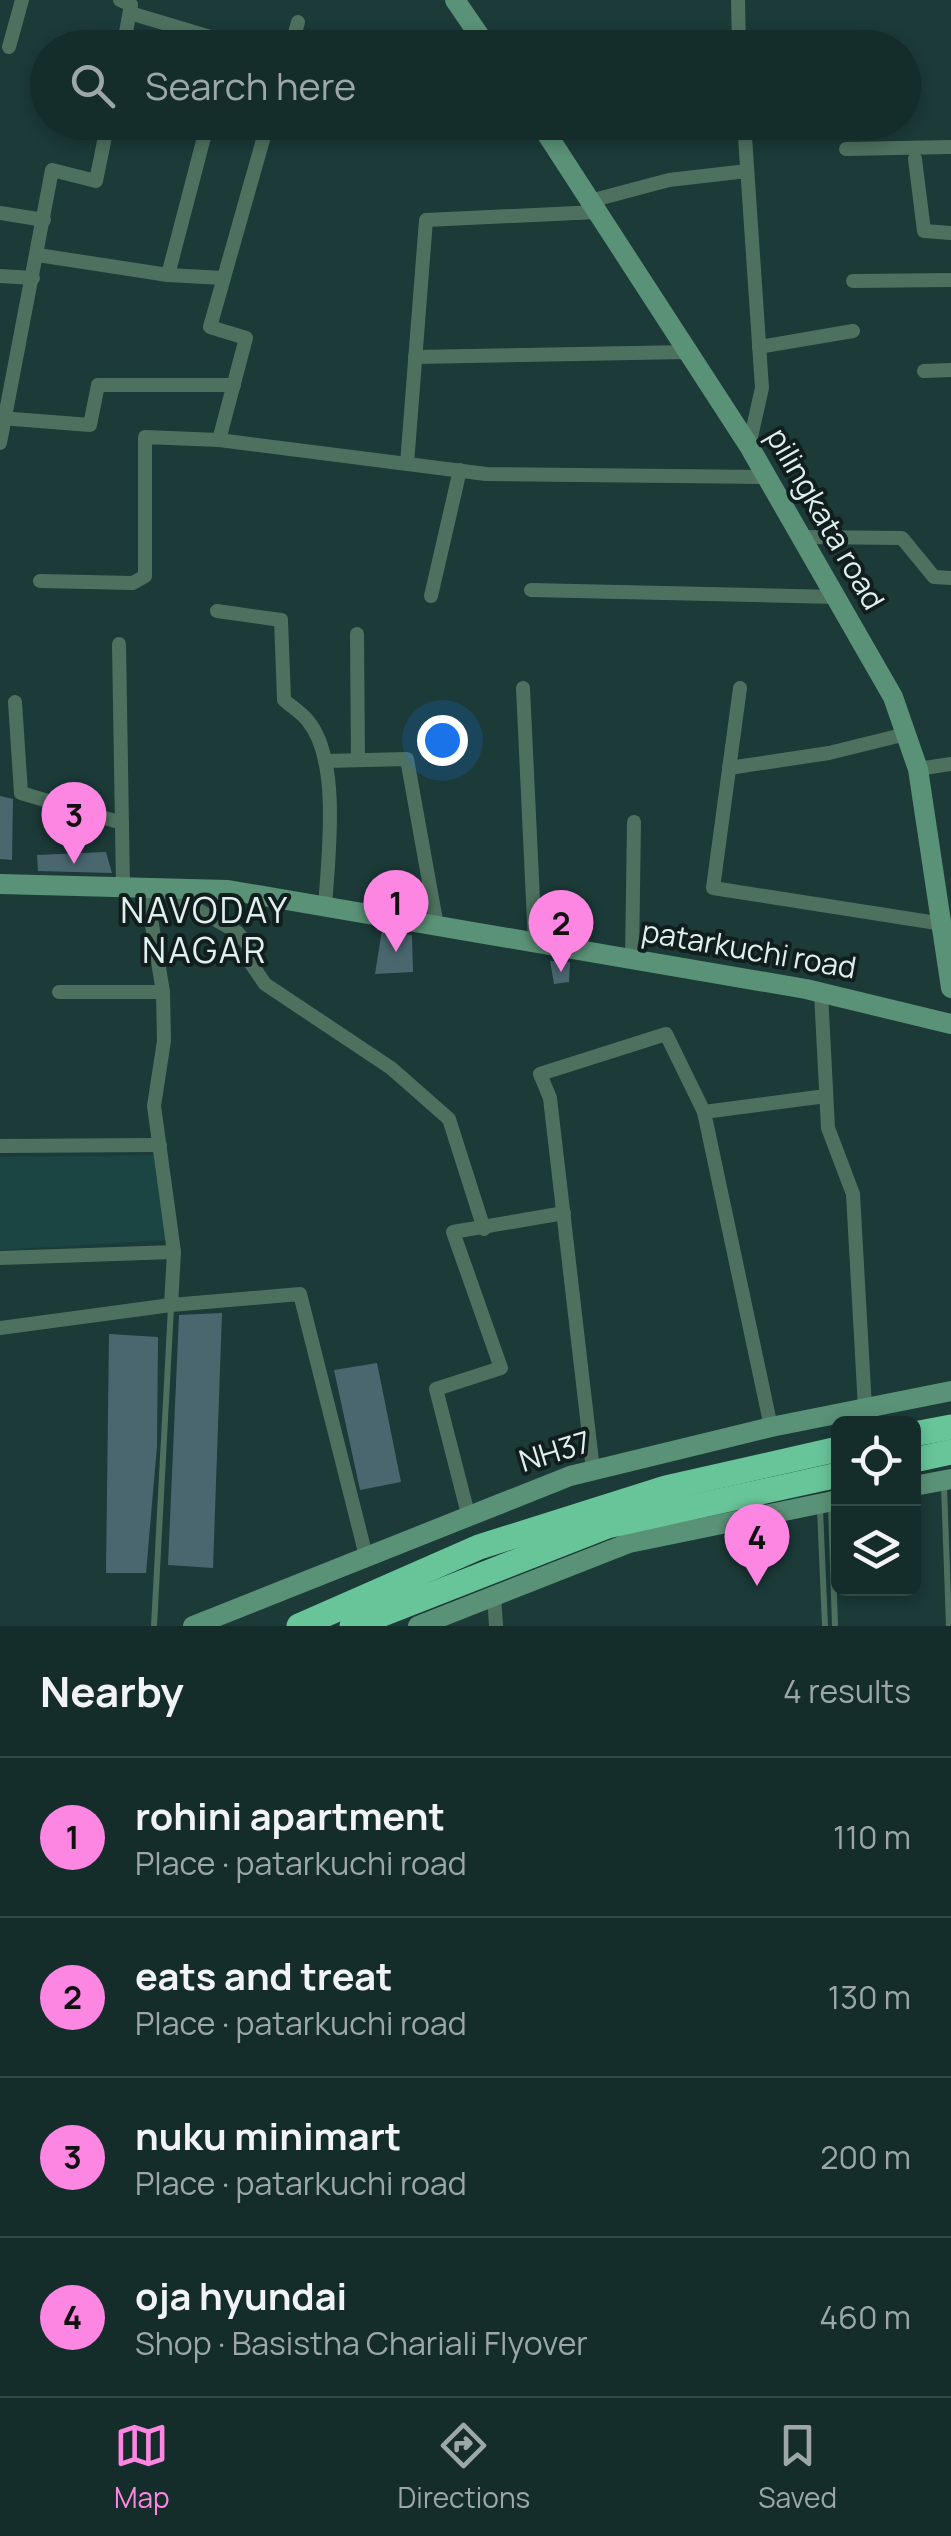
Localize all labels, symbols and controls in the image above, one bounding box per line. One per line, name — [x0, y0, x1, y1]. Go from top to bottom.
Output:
search box — [30, 30, 921, 140]
icon: search — [65, 58, 120, 113]
text: Search here — [145, 59, 356, 111]
street label: pilingkata road — [758, 420, 895, 617]
your location — [417, 715, 468, 766]
pin: 3 — [42, 782, 106, 864]
pin: 1 — [364, 870, 428, 952]
district label: NAVODAY NAGAR — [120, 886, 290, 974]
pin: 2 — [528, 890, 594, 972]
street label: patarkuchi road — [639, 910, 860, 988]
map controls — [831, 1416, 921, 1596]
button: locate — [831, 1416, 921, 1506]
street label: NH37 — [514, 1420, 595, 1481]
pin: 4 — [724, 1504, 790, 1586]
button: layers — [831, 1506, 921, 1596]
text: Nearby — [40, 1662, 184, 1720]
text: 4 results — [783, 1669, 911, 1713]
text: rohini apartment — [135, 1789, 445, 1841]
text: 1 — [65, 1815, 80, 1859]
text: 110 m — [833, 1815, 911, 1859]
text: Place · patarkuchi road — [135, 1841, 467, 1885]
text: eats and treat — [135, 1949, 392, 2001]
text: 2 — [63, 1975, 82, 2019]
text: 130 m — [828, 1975, 911, 2019]
text: Place · patarkuchi road — [135, 2001, 467, 2045]
text: nuku minimart — [135, 2109, 401, 2161]
text: 3 — [63, 2135, 82, 2179]
text: 200 m — [820, 2135, 911, 2179]
text: Place · patarkuchi road — [135, 2161, 467, 2205]
text: oja hyundai — [135, 2269, 347, 2321]
text: 4 — [63, 2295, 82, 2339]
text: 460 m — [819, 2295, 911, 2339]
text: Shop · Basistha Chariali Flyover — [135, 2321, 588, 2365]
tab: Map — [114, 2418, 170, 2516]
tab: Directions — [398, 2418, 530, 2516]
tab: Saved — [758, 2418, 837, 2516]

